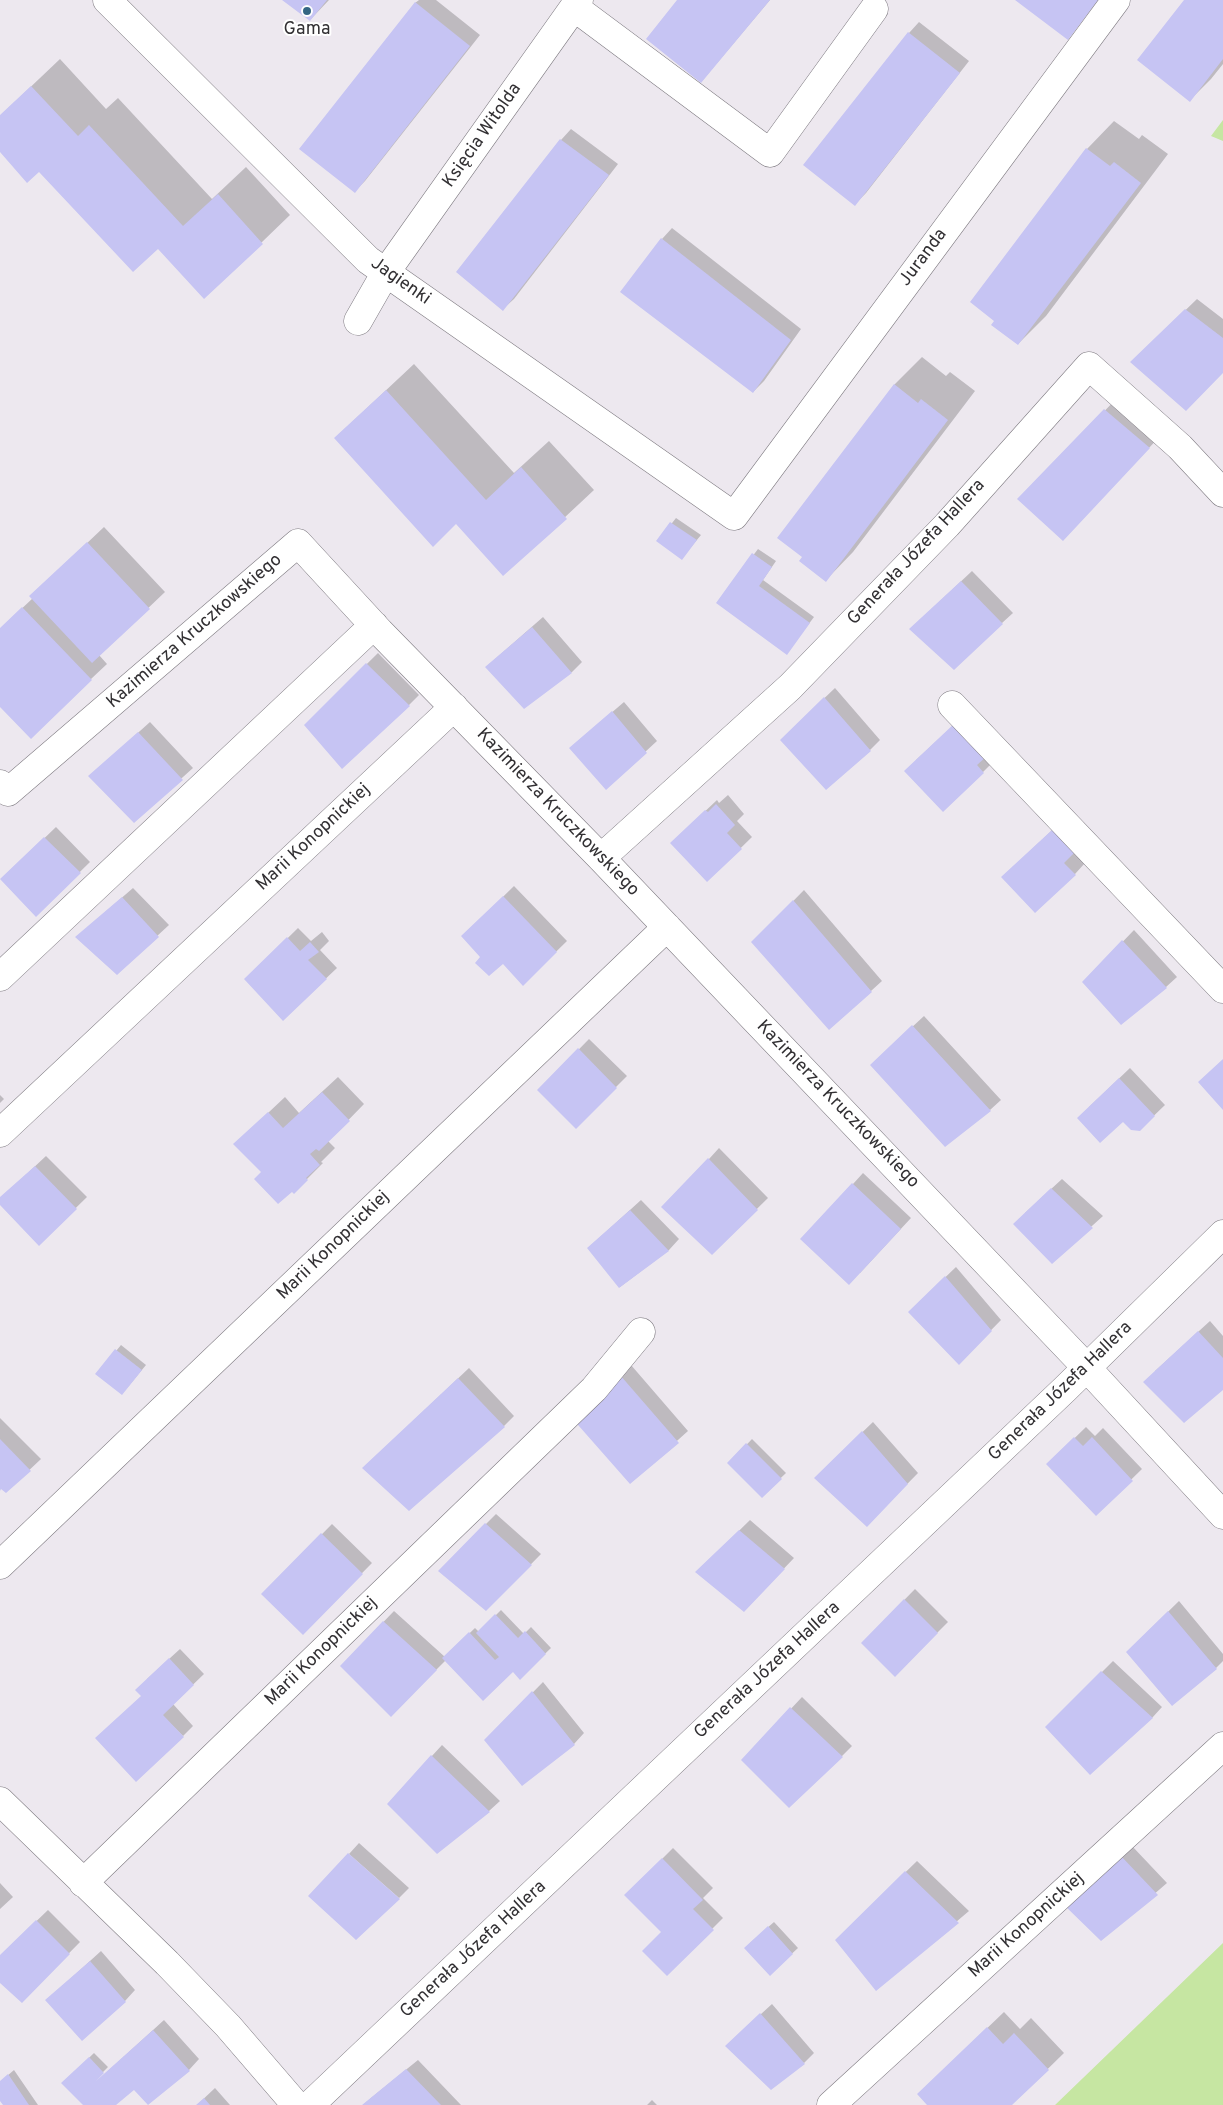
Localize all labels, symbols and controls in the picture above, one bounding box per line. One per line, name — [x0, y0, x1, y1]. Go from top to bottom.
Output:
marker: Gama — [301, 5, 313, 17]
place label: Gama — [284, 19, 330, 41]
street label: Księcia Witolda — [439, 80, 527, 192]
street label: Juranda — [895, 225, 953, 291]
street label: Jagienki — [366, 254, 434, 310]
street label: Generała Józefa Hallera — [844, 476, 990, 630]
street label: Kazimierza Kruczkowskiego — [103, 550, 287, 714]
street label: Kazimierza Kruczkowskiego — [471, 725, 643, 901]
street label: Marii Konopnickiej — [253, 780, 375, 896]
street label: Kazimierza Kruczkowskiego — [751, 1017, 923, 1193]
street label: Marii Konopnickiej — [273, 1187, 395, 1305]
street label: Generała Józefa Hallera — [985, 1318, 1137, 1466]
street label: Marii Konopnickiej — [261, 1593, 383, 1711]
street label: Generała Józefa Hallera — [691, 1598, 845, 1744]
street label: Marii Konopnickiej — [965, 1869, 1089, 1983]
street label: Generała Józefa Hallera — [397, 1877, 551, 2023]

